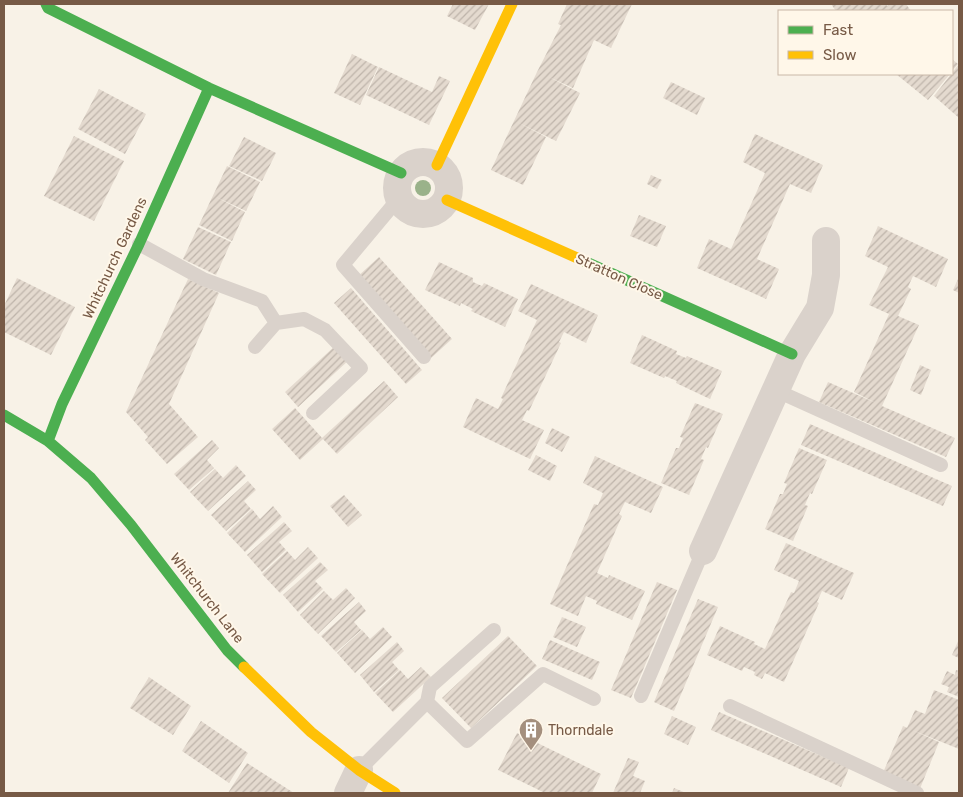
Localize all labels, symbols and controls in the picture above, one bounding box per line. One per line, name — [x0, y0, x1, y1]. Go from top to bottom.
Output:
legend — [778, 10, 953, 75]
text: Fast — [823, 21, 853, 39]
text: Slow — [823, 46, 856, 64]
street label: Whitchurch Gardens — [79, 194, 151, 322]
street label: Stratton Close — [573, 250, 665, 304]
street label: Whitchurch Lane — [166, 549, 248, 647]
building icon: Thorndale — [518, 717, 544, 751]
place label: Thorndale — [548, 722, 614, 739]

